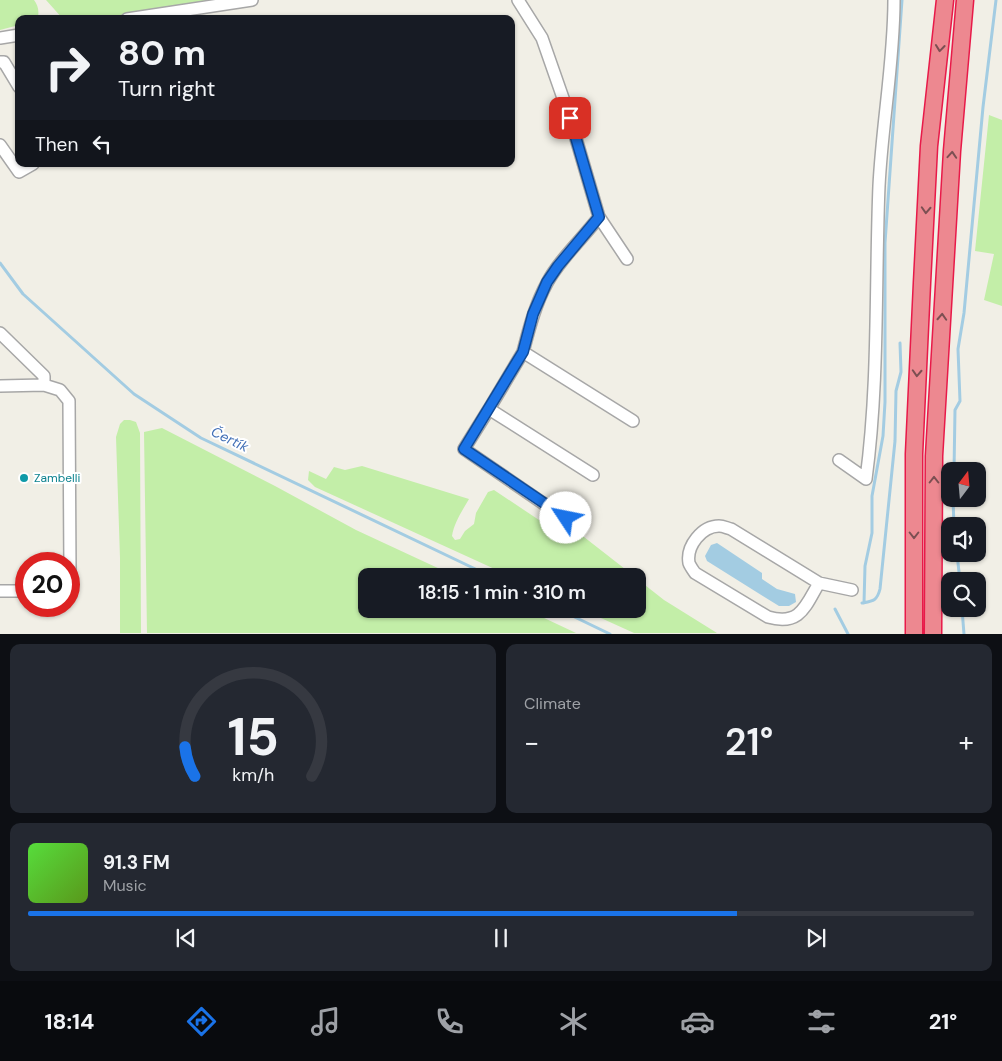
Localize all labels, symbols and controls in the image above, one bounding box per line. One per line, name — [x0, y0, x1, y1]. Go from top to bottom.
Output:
text: 80 m — [118, 30, 206, 76]
icon: right — [35, 35, 100, 100]
one-way arrow — [935, 45, 946, 53]
text: Turn right — [118, 74, 215, 103]
pin — [549, 97, 591, 139]
icon: arrive — [556, 104, 584, 132]
icon: left — [88, 130, 116, 158]
text: Then — [35, 132, 78, 157]
one-way arrow — [946, 151, 957, 159]
one-way arrow — [920, 207, 931, 215]
one-way arrow — [936, 313, 947, 321]
one-way arrow — [912, 369, 923, 377]
water label: Čertík — [208, 422, 252, 456]
north arrow — [941, 462, 986, 508]
map controls — [941, 462, 986, 617]
place label: Zambelli — [34, 470, 80, 486]
marker: Zambelli — [18, 472, 30, 484]
one-way arrow — [929, 476, 939, 484]
position arrow — [539, 491, 591, 543]
button: sound — [941, 517, 986, 562]
one-way arrow — [909, 532, 919, 539]
speed limit sign: 20 — [15, 552, 80, 617]
button: search — [941, 572, 986, 617]
text: 18:15 · 1 min · 310 m — [418, 580, 586, 605]
text: Climate — [524, 693, 581, 714]
text: 15 — [227, 703, 279, 771]
text: 21° — [725, 717, 773, 767]
text: − — [524, 724, 539, 761]
text: + — [959, 724, 974, 761]
text: km/h — [232, 763, 274, 787]
text: 91.3 FM — [103, 850, 170, 875]
text: Music — [103, 875, 147, 896]
icon: previous — [172, 924, 200, 952]
icon: pause — [487, 924, 515, 952]
icon: next — [802, 924, 830, 952]
icon: directions — [184, 1004, 219, 1039]
icon: music — [308, 1004, 343, 1039]
icon: phone — [432, 1004, 467, 1039]
icon: climate — [556, 1004, 591, 1039]
icon: car — [680, 1004, 715, 1039]
icon: filters — [804, 1004, 839, 1039]
text: 18:14 — [45, 1007, 94, 1036]
text: 21° — [929, 1007, 957, 1036]

